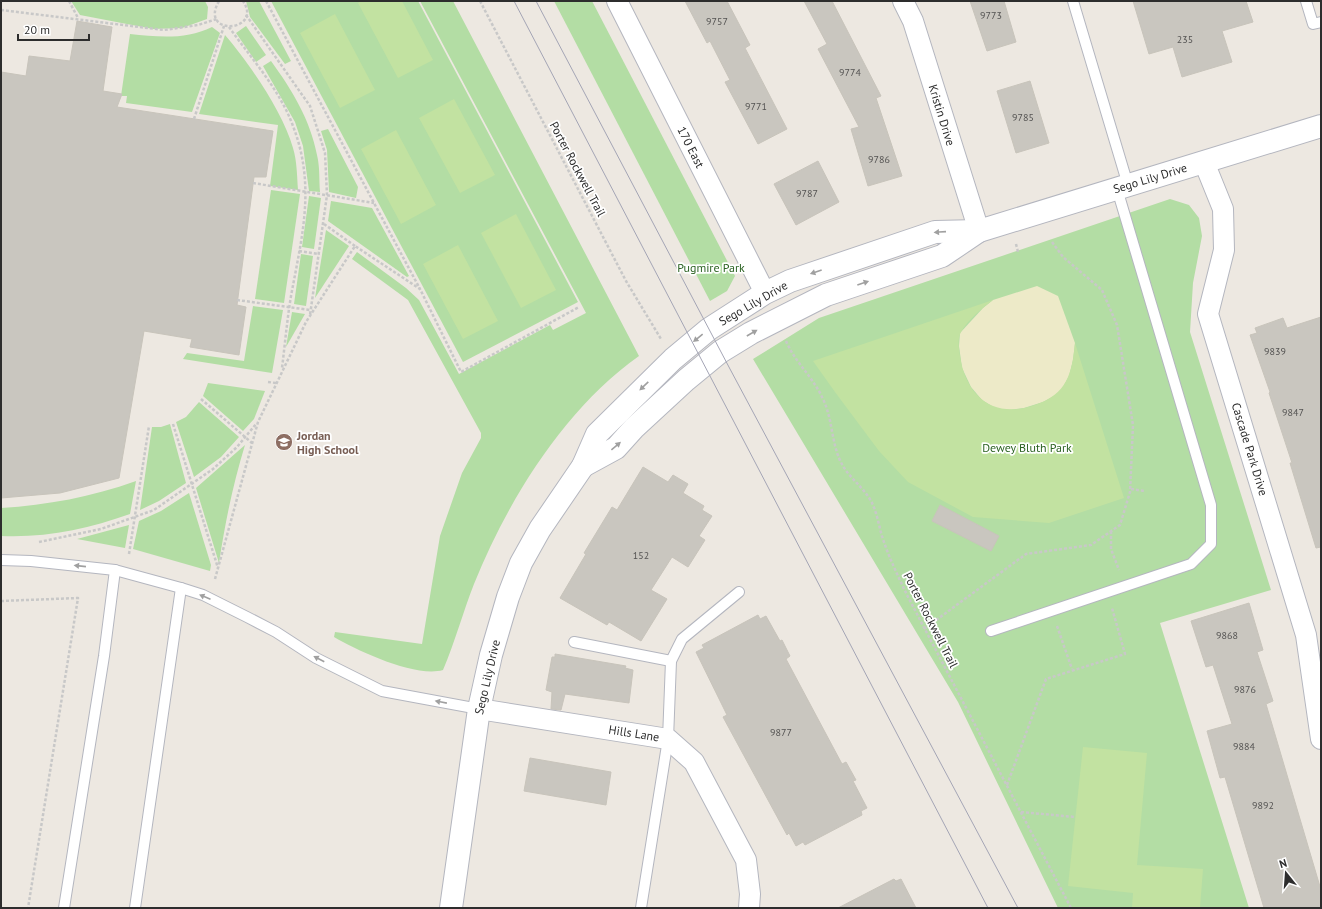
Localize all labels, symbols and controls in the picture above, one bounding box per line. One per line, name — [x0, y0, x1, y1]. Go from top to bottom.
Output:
house number: 9773 — [980, 9, 1002, 22]
house number: 9757 — [706, 15, 728, 28]
scale bar — [18, 16, 89, 42]
text: 20 m — [24, 22, 50, 37]
house number: 235 — [1177, 33, 1193, 46]
house number: 9774 — [839, 66, 861, 79]
street label: Kristin Drive — [926, 83, 958, 147]
house number: 9771 — [745, 100, 767, 113]
house number: 9785 — [1012, 111, 1034, 124]
street label: Porter Rockwell Trail — [547, 119, 610, 219]
street label: 170 East — [674, 124, 708, 170]
house number: 9786 — [868, 153, 890, 166]
street label: Sego Lily Drive — [1111, 160, 1189, 196]
house number: 9787 — [796, 187, 818, 200]
one-way arrow — [934, 229, 946, 236]
park label: Pugmire Park — [677, 260, 745, 275]
one-way arrow — [810, 269, 822, 275]
street label: Sego Lily Drive — [716, 277, 790, 329]
one-way arrow — [857, 279, 869, 285]
one-way arrow — [746, 329, 758, 336]
one-way arrow — [692, 334, 703, 343]
house number: 9839 — [1264, 345, 1286, 358]
one-way arrow — [639, 381, 650, 390]
street label: Cascade Park Drive — [1229, 401, 1271, 497]
house number: 9847 — [1282, 406, 1304, 419]
place label: Jordan High School — [296, 428, 359, 457]
school or university icon: Jordan High School — [274, 432, 294, 452]
park label: Dewey Bluth Park — [982, 440, 1072, 455]
one-way arrow — [611, 442, 622, 451]
house number: 152 — [633, 549, 649, 562]
one-way arrow — [74, 563, 86, 569]
street label: Porter Rockwell Trail — [900, 570, 962, 671]
one-way arrow — [200, 594, 211, 600]
house number: 9868 — [1216, 629, 1238, 642]
street label: Sego Lily Drive — [471, 638, 503, 716]
one-way arrow — [313, 656, 325, 663]
house number: 9876 — [1234, 683, 1256, 696]
one-way arrow — [434, 699, 447, 705]
street label: Hills Lane — [608, 722, 660, 744]
house number: 9877 — [770, 726, 792, 739]
house number: 9884 — [1233, 740, 1255, 753]
house number: 9892 — [1252, 799, 1274, 812]
north arrow — [1266, 853, 1306, 893]
text: N — [1278, 856, 1289, 871]

